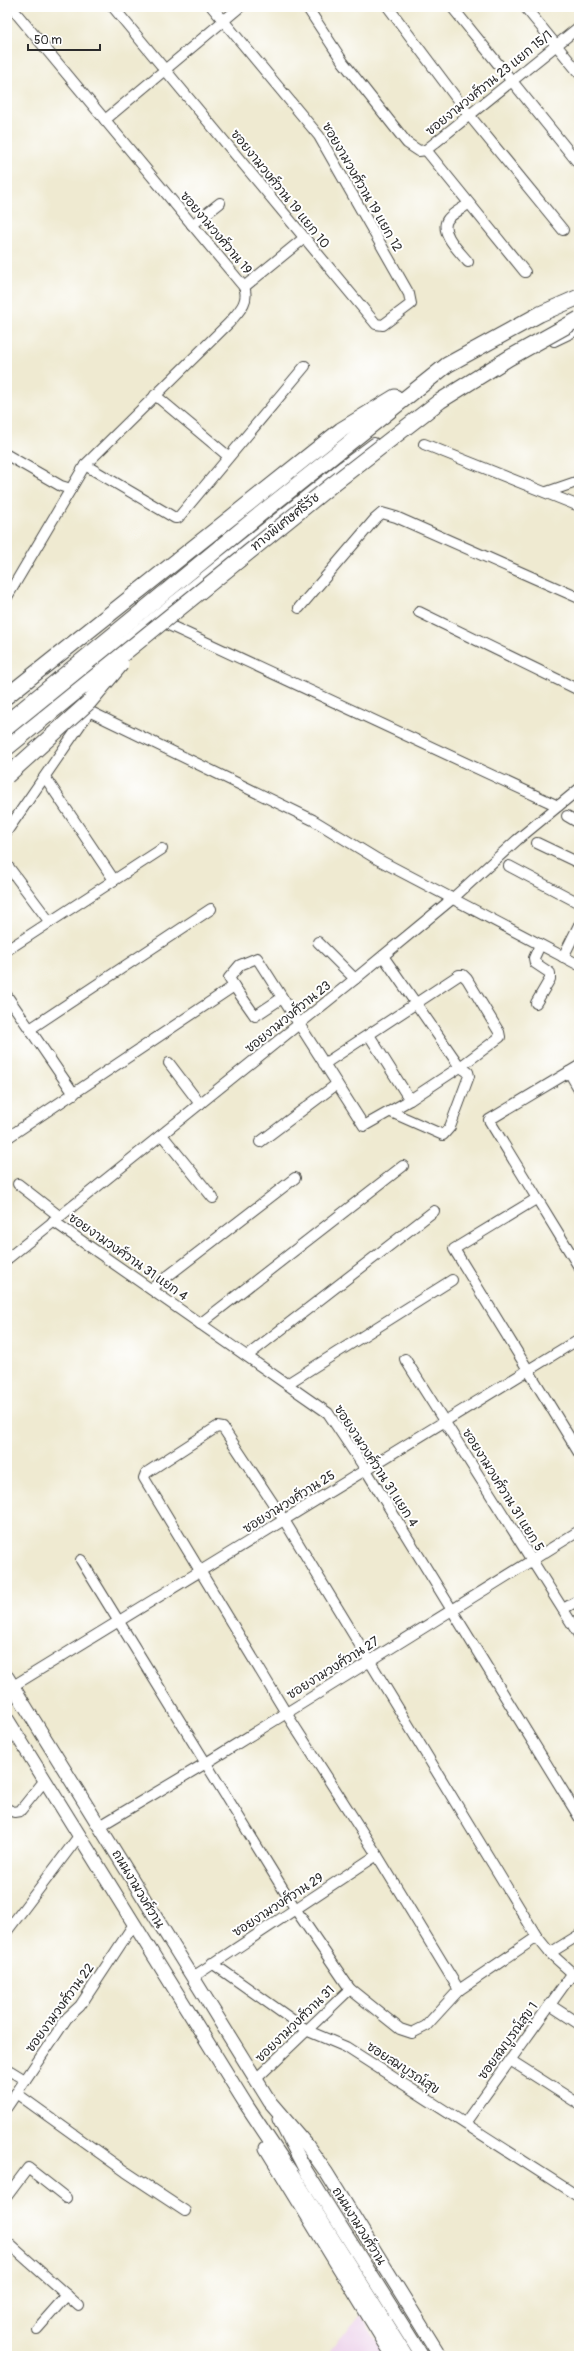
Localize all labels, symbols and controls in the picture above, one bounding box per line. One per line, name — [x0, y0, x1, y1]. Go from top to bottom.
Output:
street label: ซอยงามวงศ์วาน 23 แยก 15/1 — [421, 25, 556, 139]
scale bar — [28, 26, 100, 52]
text: 50 m — [34, 33, 62, 48]
street label: ซอยงามวงศ์วาน 19 แยก 12 — [318, 119, 407, 254]
street label: ซอยงามวงศ์วาน 19 แยก 10 — [227, 125, 334, 252]
street label: ซอยงามวงศ์วาน 19 — [177, 187, 257, 278]
street label: ทางพิเศษศรีรัช — [247, 488, 323, 555]
street label: ซอยงามวงศ์วาน 23 — [241, 976, 334, 1056]
street label: ซอยงามวงศ์วาน 31 แยก 4 — [65, 1208, 192, 1305]
street label: ซอยงามวงศ์วาน 31 แยก 4 — [331, 1401, 423, 1530]
street label: ซอยงามวงศ์วาน 31 แยก 5 — [459, 1425, 549, 1554]
street label: ซอยงามวงศ์วาน 25 — [239, 1465, 338, 1537]
street label: ซอยงามวงศ์วาน 27 — [283, 1631, 382, 1703]
street label: ถนนงามวงศ์วาน — [108, 1846, 170, 1931]
street label: ซอยงามวงศ์วาน 29 — [228, 1868, 327, 1940]
street label: ซอยงามวงศ์วาน 22 — [21, 1959, 98, 2056]
street label: ซอยงามวงศ์วาน 31 — [251, 1981, 338, 2066]
street label: ซอยสมบูรณ์สุข 1 — [473, 1998, 542, 2083]
street label: ซอยสมบูรณ์สุข — [363, 2037, 444, 2098]
street label: ถนนงามวงศ์วาน — [329, 2183, 391, 2268]

